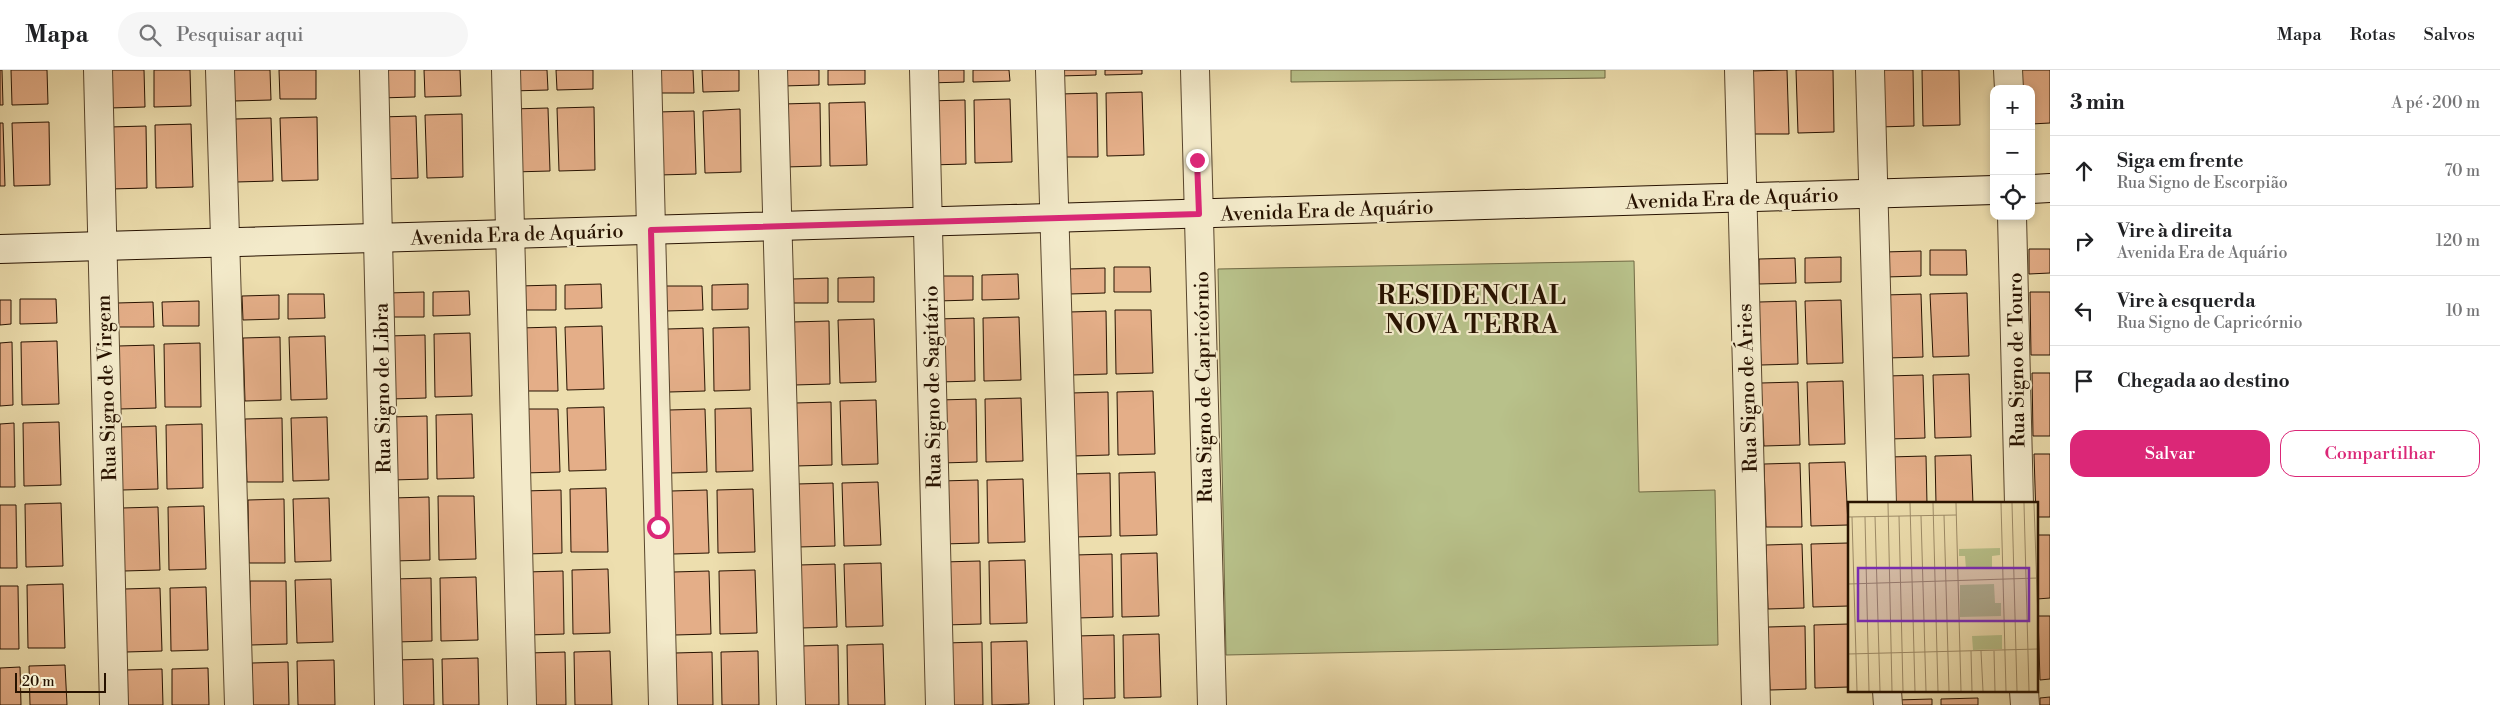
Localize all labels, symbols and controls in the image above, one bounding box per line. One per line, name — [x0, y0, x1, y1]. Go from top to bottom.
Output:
search box — [118, 12, 468, 57]
text: Mapa — [25, 20, 88, 50]
icon: search — [136, 21, 164, 49]
text: Pesquisar aqui — [176, 23, 304, 47]
text: Mapa — [2277, 23, 2322, 46]
text: Rotas — [2350, 23, 2396, 46]
text: Salvos — [2424, 23, 2475, 46]
map controls — [1990, 85, 2035, 220]
button: + — [1990, 85, 2035, 130]
text: 3 min — [2070, 90, 2125, 116]
text: A pé · 200 m — [2392, 93, 2480, 113]
button: − — [1990, 130, 2035, 175]
route end — [1186, 149, 1209, 172]
text: Siga em frente — [2117, 149, 2244, 173]
icon: ahead — [2070, 157, 2098, 185]
text: 70 m — [2444, 161, 2480, 181]
text: Rua Signo de Escorpião — [2117, 173, 2288, 193]
button: locate — [1990, 175, 2035, 220]
street label: Avenida Era de Aquário — [1624, 183, 1839, 216]
street label: Avenida Era de Aquário — [1219, 195, 1434, 228]
street label: Avenida Era de Aquário — [409, 219, 624, 252]
text: Vire à direita — [2117, 219, 2232, 243]
icon: right — [2070, 227, 2098, 255]
text: 120 m — [2436, 231, 2480, 251]
text: Avenida Era de Aquário — [2117, 243, 2287, 263]
street label: Rua Signo de Capricórnio — [1190, 271, 1219, 503]
street label: Rua Signo de Touro — [2003, 272, 2032, 448]
district label: RESIDENCIAL NOVA TERRA — [1377, 281, 1567, 341]
street label: Rua Signo de Sagitário — [919, 285, 948, 489]
text: Vire à esquerda — [2117, 289, 2256, 313]
street label: Rua Signo de Virgem — [92, 294, 123, 482]
icon: left — [2070, 297, 2098, 325]
text: 10 m — [2446, 301, 2480, 321]
street label: Rua Signo de Libra — [369, 302, 397, 474]
street label: Rua Signo de Áries — [1732, 303, 1764, 473]
text: Rua Signo de Capricórnio — [2117, 313, 2303, 333]
icon: arrive — [2070, 367, 2098, 395]
text: Chegada ao destino — [2117, 369, 2290, 393]
button: Salvar — [2070, 430, 2270, 477]
button: Compartilhar — [2280, 430, 2480, 477]
inset map — [1848, 502, 2038, 692]
route start — [647, 516, 670, 539]
scale bar — [15, 670, 106, 693]
text: 20 m — [22, 673, 54, 691]

